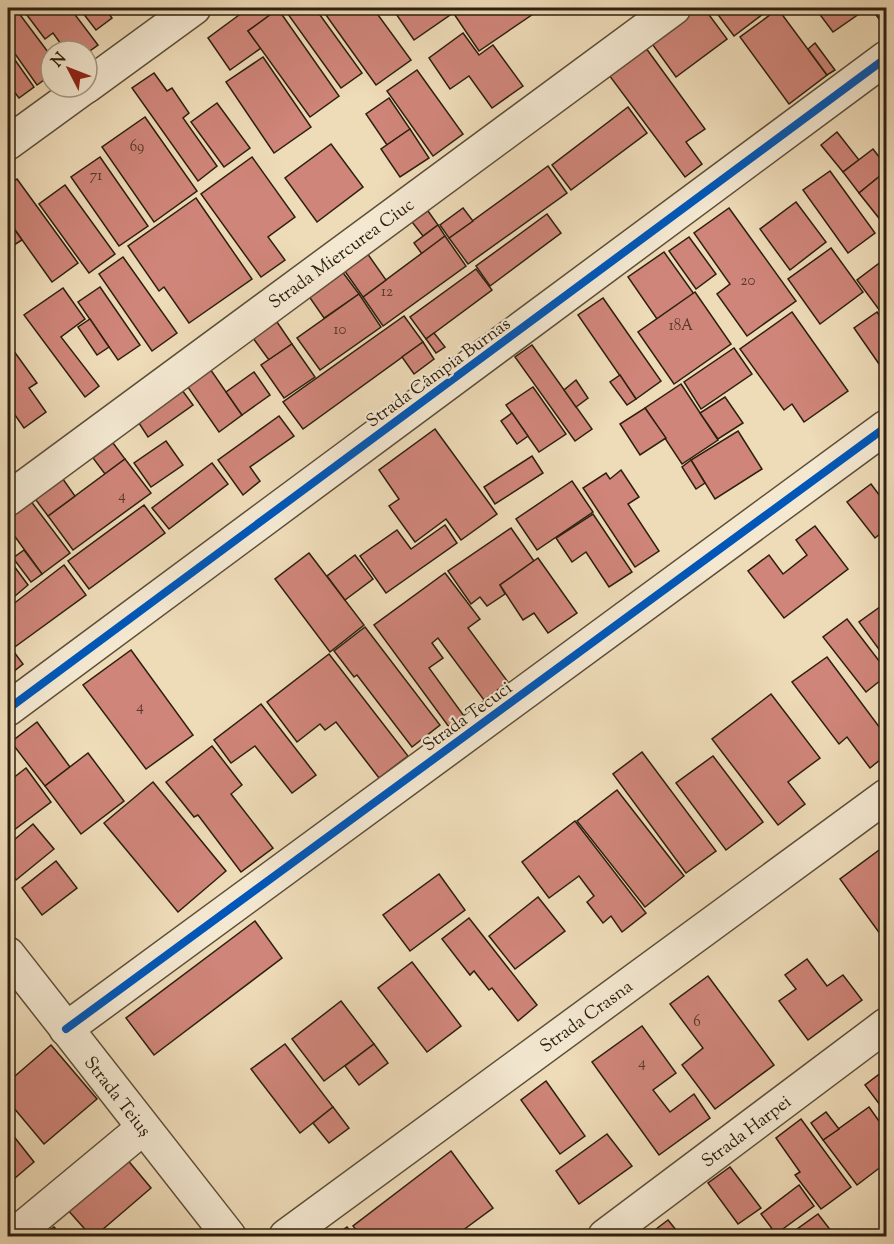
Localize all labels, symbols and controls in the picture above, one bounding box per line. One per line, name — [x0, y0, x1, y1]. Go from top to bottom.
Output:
north arrow — [39, 39, 99, 99]
text: N — [47, 48, 73, 73]
house number: 69 — [130, 137, 144, 158]
house number: 71 — [90, 166, 102, 187]
street label: Strada Miercurea Ciuc — [264, 193, 420, 316]
house number: 20 — [741, 271, 756, 292]
house number: 12 — [381, 282, 393, 303]
street label: Strada Câmpia Burnas — [362, 312, 517, 435]
house number: 18A — [669, 316, 693, 337]
house number: 10 — [334, 320, 347, 341]
house number: 4 — [118, 486, 126, 507]
street label: Strada Tecuci — [418, 676, 518, 759]
house number: 4 — [136, 697, 144, 718]
street label: Strada Crasna — [535, 975, 639, 1060]
house number: 6 — [693, 1012, 701, 1033]
street label: Strada Teiuș — [77, 1051, 156, 1143]
house number: 4 — [638, 1053, 646, 1074]
street label: Strada Harpei — [697, 1090, 798, 1175]

